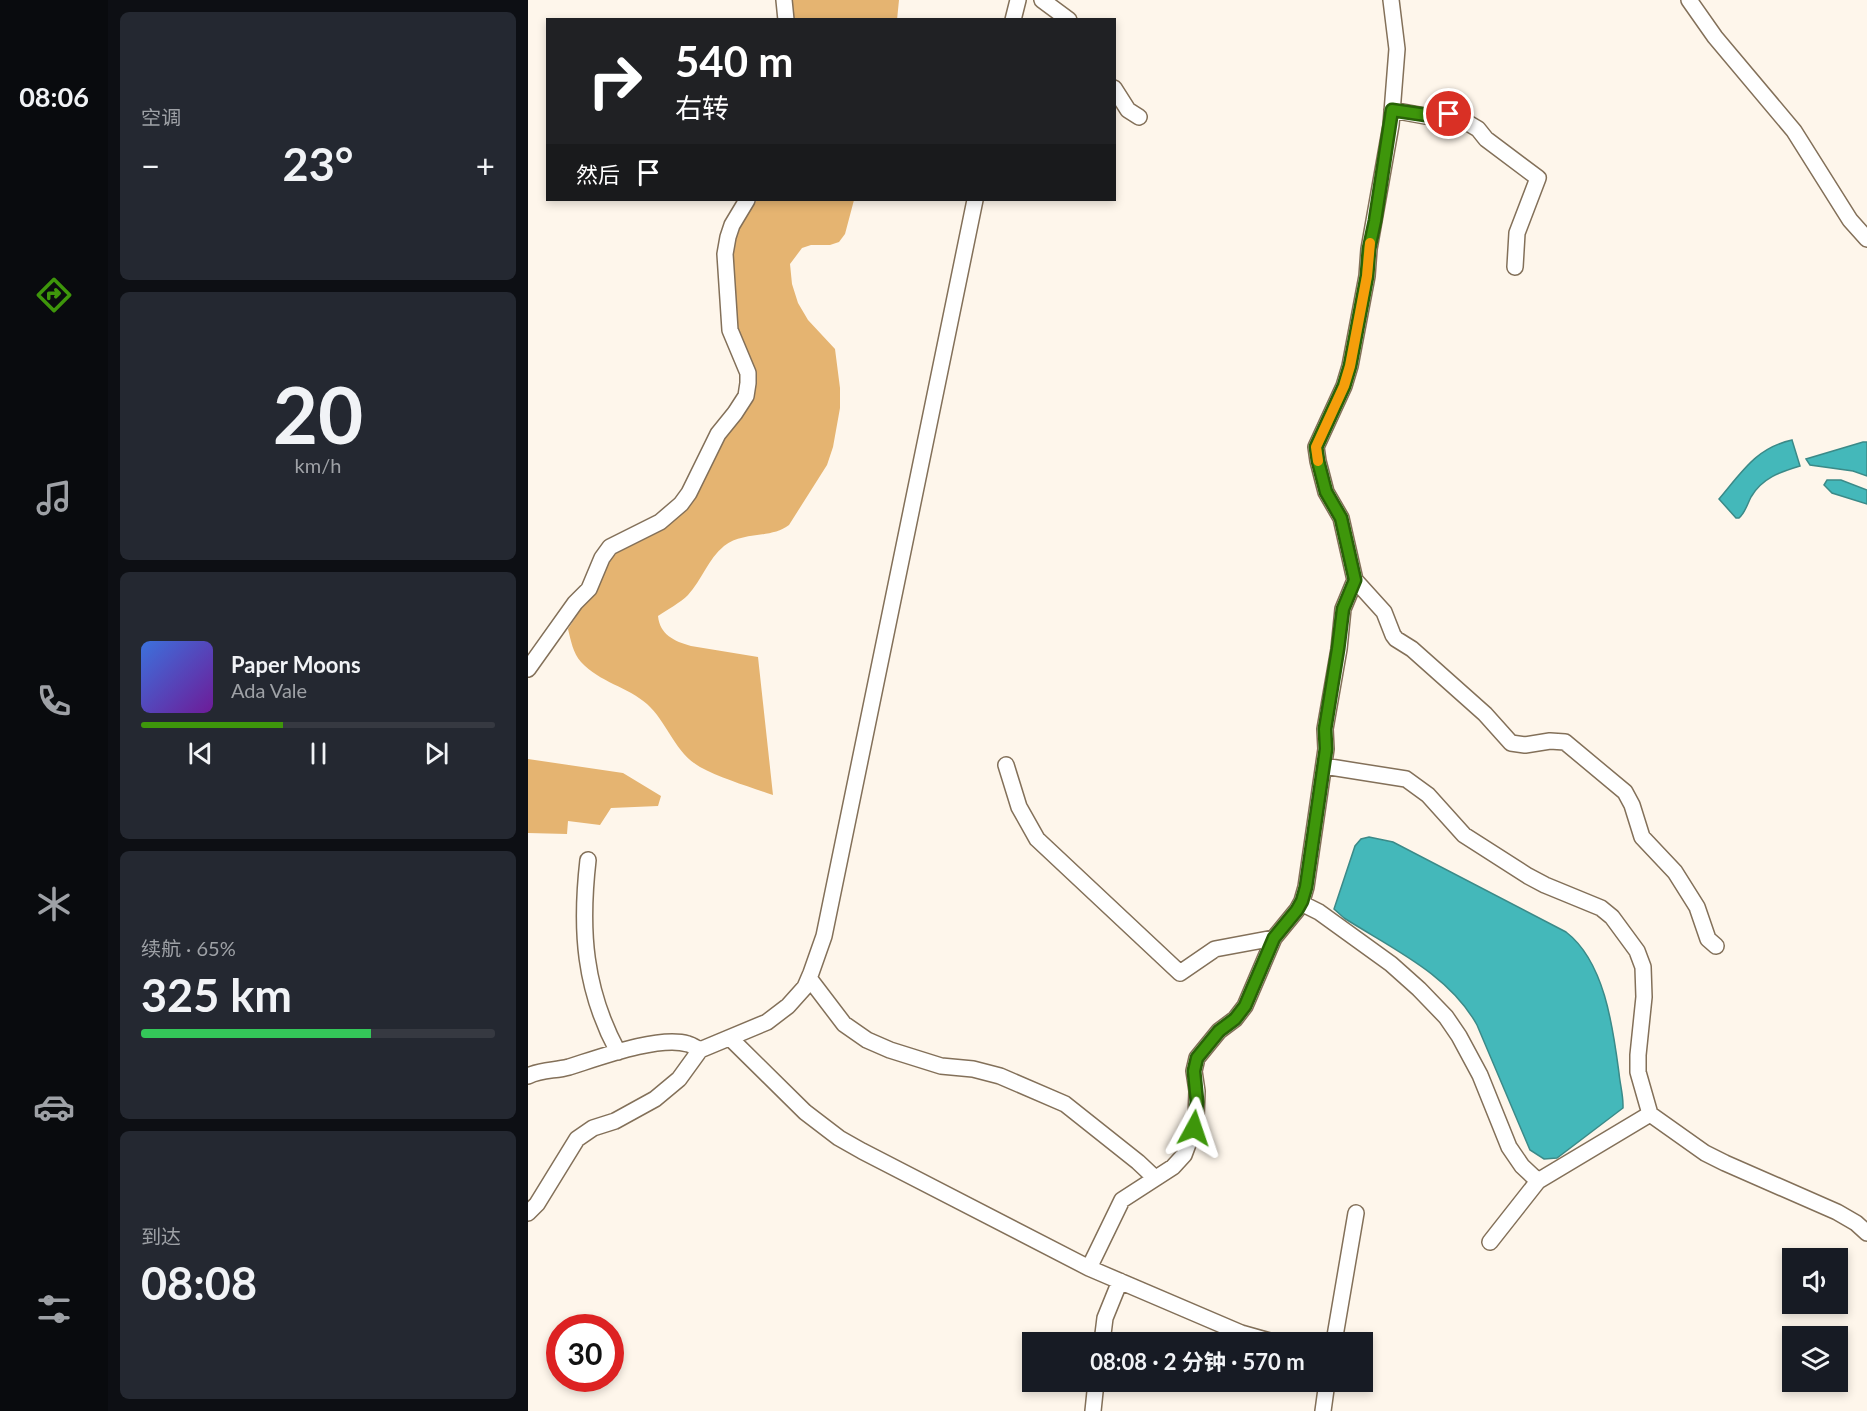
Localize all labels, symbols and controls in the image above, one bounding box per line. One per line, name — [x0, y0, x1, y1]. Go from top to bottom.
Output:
text: 540 m — [675, 36, 793, 86]
icon: right — [576, 42, 654, 120]
text: 08:06 — [19, 80, 89, 113]
pin — [1423, 88, 1474, 139]
text: 右转 — [675, 91, 729, 124]
icon: arrive — [1432, 97, 1465, 130]
text: 空调 — [141, 105, 181, 129]
text: 23° — [283, 137, 353, 191]
text: − — [141, 145, 160, 185]
text: + — [476, 145, 495, 185]
icon: arrive — [632, 156, 665, 189]
text: 然后 — [576, 161, 620, 188]
icon: directions — [33, 274, 75, 316]
text: 20 — [273, 367, 363, 461]
text: km/h — [295, 453, 341, 477]
icon: music — [33, 477, 75, 519]
text: Paper Moons — [231, 651, 361, 678]
text: Ada Vale — [231, 678, 307, 702]
icon: phone — [33, 680, 75, 722]
icon: previous — [184, 737, 217, 770]
icon: pause — [302, 737, 335, 770]
icon: next — [420, 737, 453, 770]
icon: climate — [33, 883, 75, 925]
text: 续航 · 65% — [141, 936, 236, 960]
text: 325 km — [141, 968, 292, 1022]
icon: car — [33, 1086, 75, 1128]
position arrow — [1162, 1096, 1226, 1160]
text: 到达 — [141, 1224, 181, 1248]
map controls — [1782, 1248, 1848, 1392]
button: sound — [1782, 1248, 1848, 1314]
text: 08:08 — [141, 1256, 257, 1310]
icon: filters — [33, 1288, 75, 1330]
speed limit sign: 30 — [546, 1314, 624, 1392]
button: layers — [1782, 1326, 1848, 1392]
text: 08:08 · 2 分钟 · 570 m — [1090, 1348, 1305, 1375]

